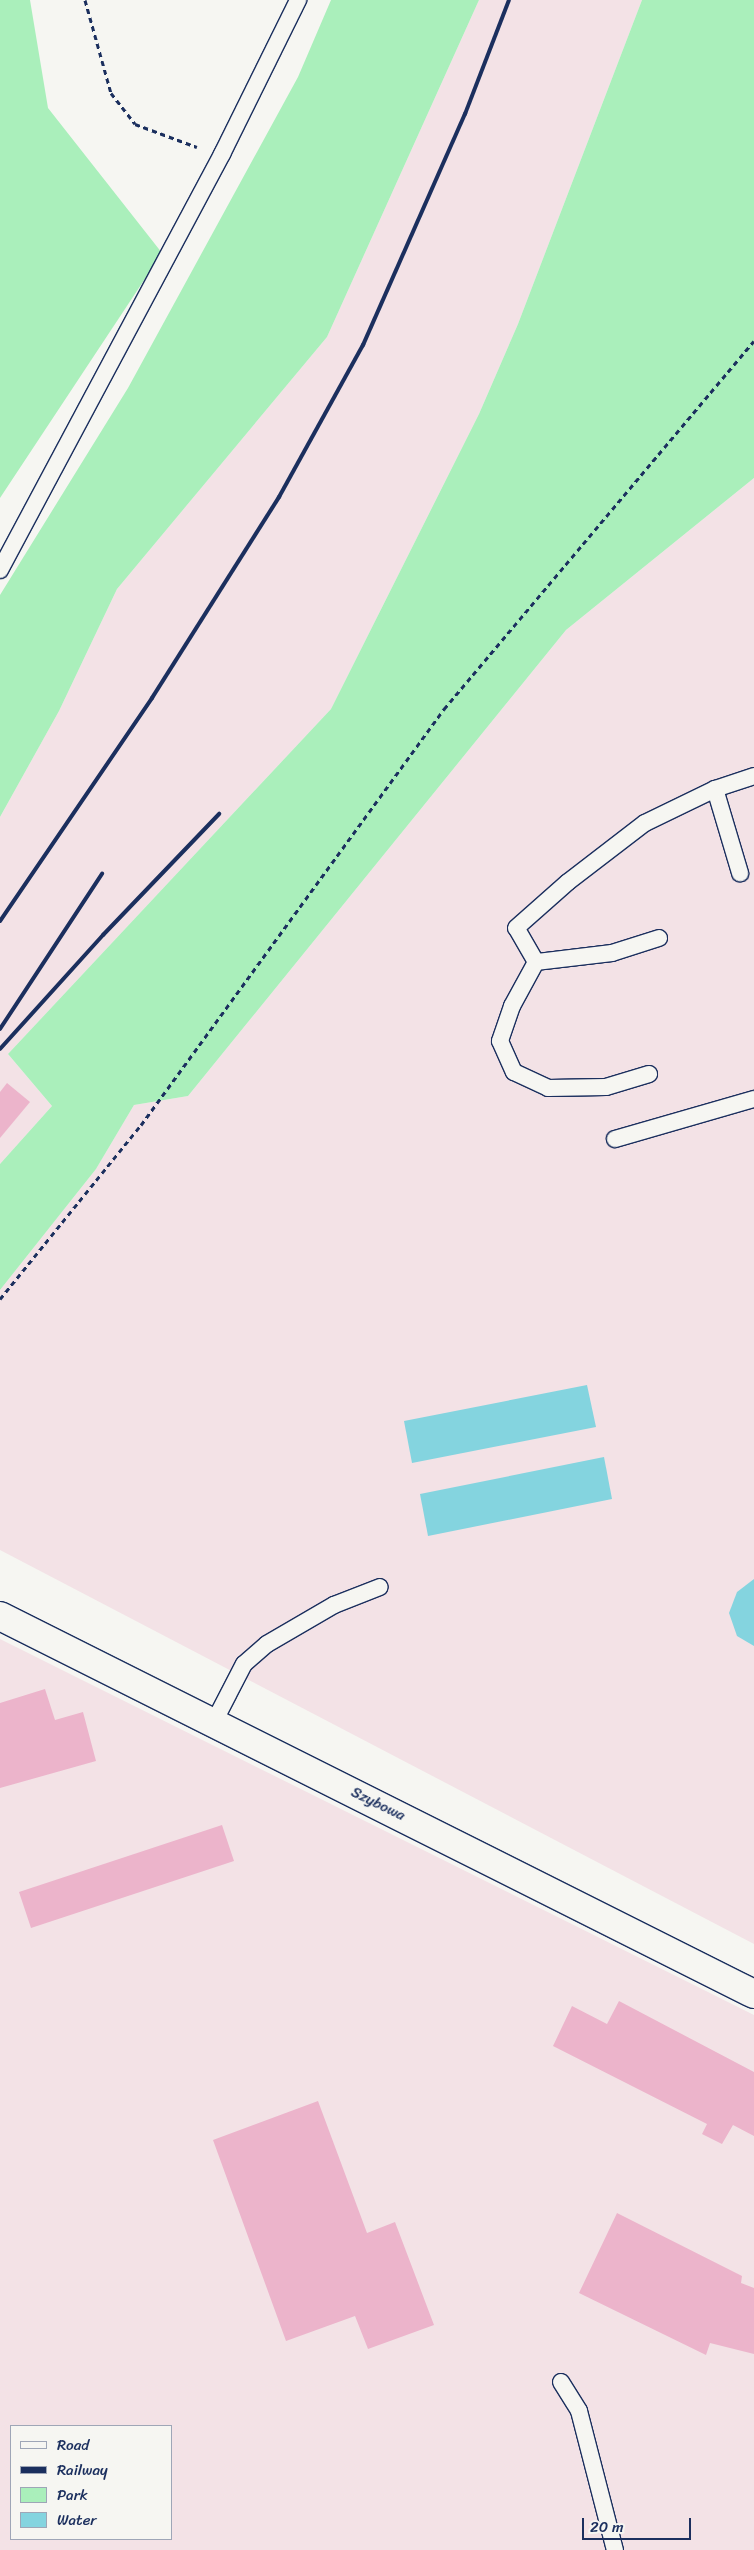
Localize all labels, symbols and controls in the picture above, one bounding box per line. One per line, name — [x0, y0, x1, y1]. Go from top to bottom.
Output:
street label: Szybowa — [348, 1783, 408, 1825]
legend — [10, 2425, 172, 2540]
text: Road — [57, 2432, 89, 2458]
text: Railway — [57, 2457, 108, 2483]
text: Park — [57, 2482, 88, 2508]
text: Water — [57, 2507, 97, 2533]
scale bar — [584, 2508, 693, 2540]
text: 20 m — [590, 2514, 624, 2540]

